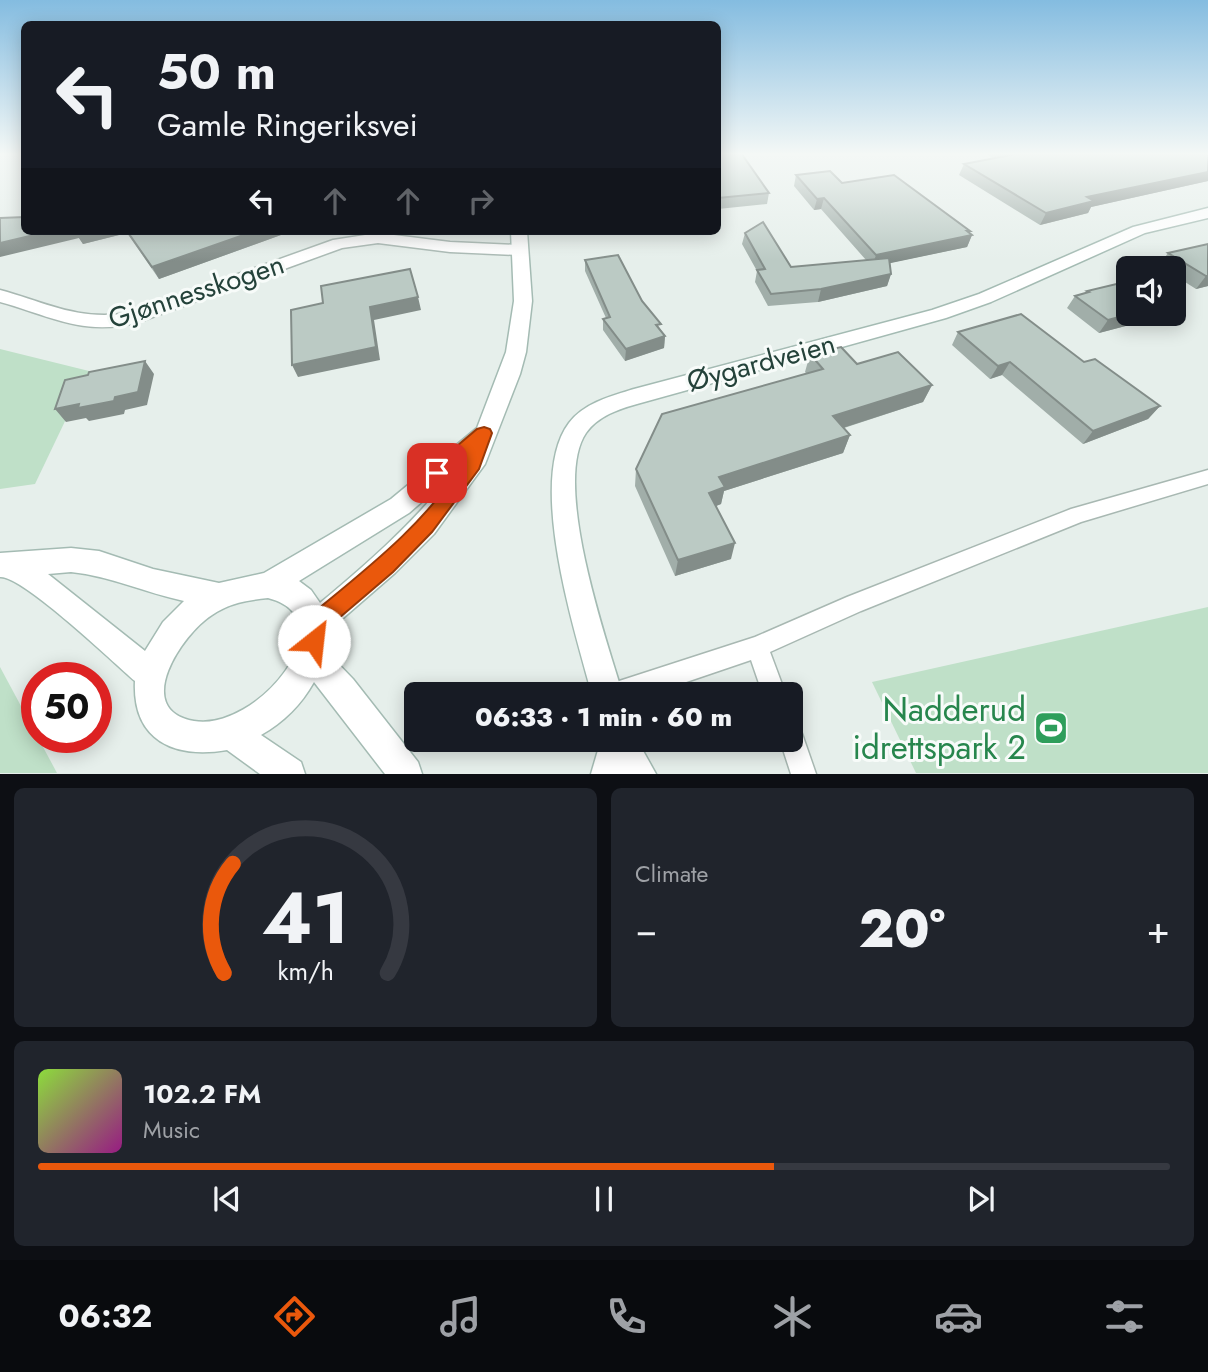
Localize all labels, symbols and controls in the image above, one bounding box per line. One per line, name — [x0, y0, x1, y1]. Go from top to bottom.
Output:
text: 50 m — [157, 37, 276, 107]
icon: left — [42, 49, 133, 140]
text: Gamle Ringeriksvei — [157, 102, 418, 148]
icon: left — [243, 182, 281, 220]
icon: ahead — [316, 182, 354, 220]
icon: ahead — [389, 182, 427, 220]
icon: right — [462, 182, 500, 220]
street label: Gjønnesskogen — [103, 244, 289, 339]
map controls — [1116, 256, 1186, 326]
button: sound — [1116, 256, 1186, 326]
street label: Øygardveien — [682, 323, 840, 402]
pin — [407, 443, 467, 503]
icon: arrive — [418, 454, 456, 492]
position arrow — [277, 604, 351, 678]
speed limit sign: 50 — [21, 662, 112, 753]
place label: Nadderud idrettspark 2 — [852, 686, 1026, 771]
text: 06:33 · 1 min · 60 m — [475, 698, 732, 736]
sports icon: Nadderud idrettspark 2 — [1032, 709, 1070, 747]
text: Climate — [635, 857, 708, 891]
text: 41 — [262, 866, 349, 971]
text: 20° — [859, 891, 945, 967]
text: − — [635, 902, 657, 957]
text: + — [1147, 902, 1170, 957]
text: km/h — [277, 953, 334, 989]
text: 102.2 FM — [143, 1075, 261, 1113]
text: Music — [143, 1113, 200, 1147]
icon: previous — [208, 1180, 246, 1218]
icon: pause — [585, 1180, 623, 1218]
icon: next — [962, 1180, 1000, 1218]
icon: directions — [270, 1292, 319, 1341]
icon: music — [436, 1292, 485, 1341]
icon: phone — [602, 1292, 651, 1341]
icon: climate — [768, 1292, 817, 1341]
icon: car — [934, 1292, 983, 1341]
icon: filters — [1100, 1292, 1149, 1341]
text: 06:32 — [59, 1293, 152, 1339]

